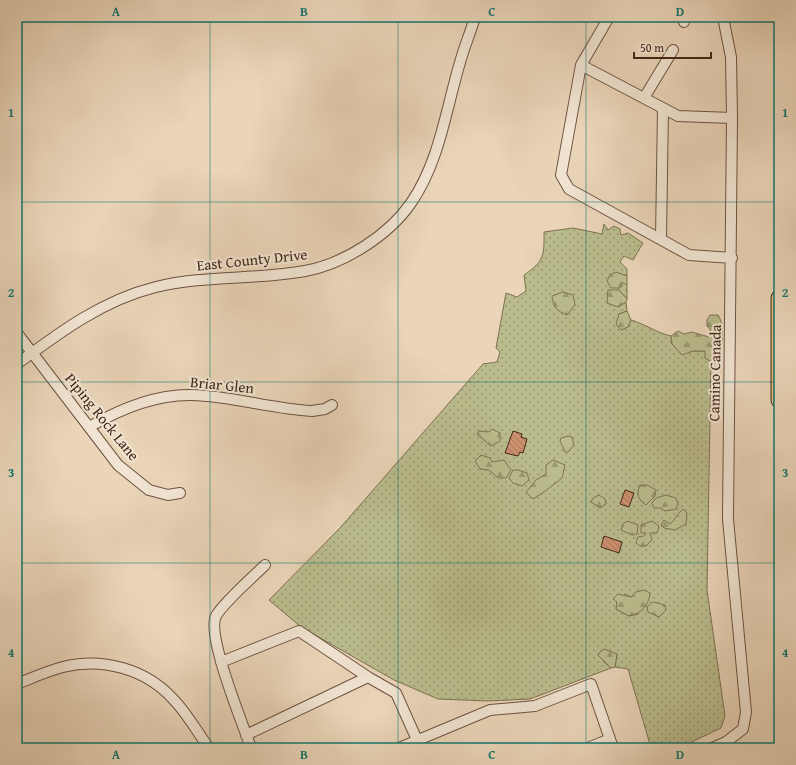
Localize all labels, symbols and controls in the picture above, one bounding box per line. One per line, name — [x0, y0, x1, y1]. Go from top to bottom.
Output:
text: A — [112, 2, 121, 21]
text: B — [300, 2, 308, 21]
text: C — [488, 2, 496, 21]
text: D — [676, 2, 684, 21]
scale bar — [634, 34, 711, 60]
text: 50 m — [640, 39, 664, 56]
text: 1 — [8, 103, 14, 122]
text: 1 — [782, 103, 788, 122]
street label: East County Drive — [195, 243, 308, 276]
text: 2 — [8, 283, 15, 302]
text: 2 — [782, 283, 789, 302]
street label: Camino Canada — [703, 324, 726, 422]
street label: Piping Rock Lane — [60, 368, 144, 465]
street label: Briar Glen — [189, 371, 256, 398]
text: 3 — [8, 463, 14, 482]
text: 3 — [782, 463, 788, 482]
text: 4 — [8, 643, 15, 662]
text: 4 — [782, 643, 789, 662]
text: A — [112, 745, 121, 764]
text: B — [300, 745, 308, 764]
text: C — [488, 745, 496, 764]
text: D — [676, 745, 684, 764]

